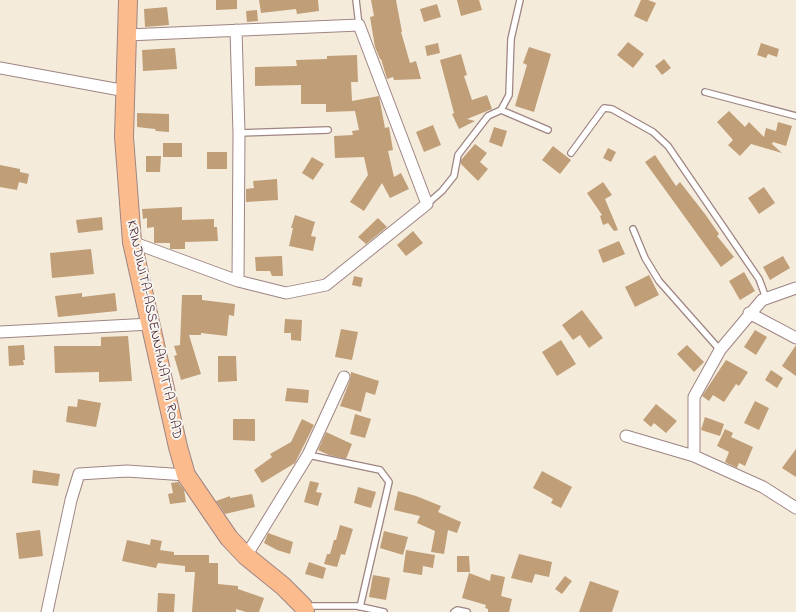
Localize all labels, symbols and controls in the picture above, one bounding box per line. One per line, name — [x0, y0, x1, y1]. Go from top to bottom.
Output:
street label: KRINDIWITA-ASSENNAWATTA ROAD — [122, 219, 184, 441]

